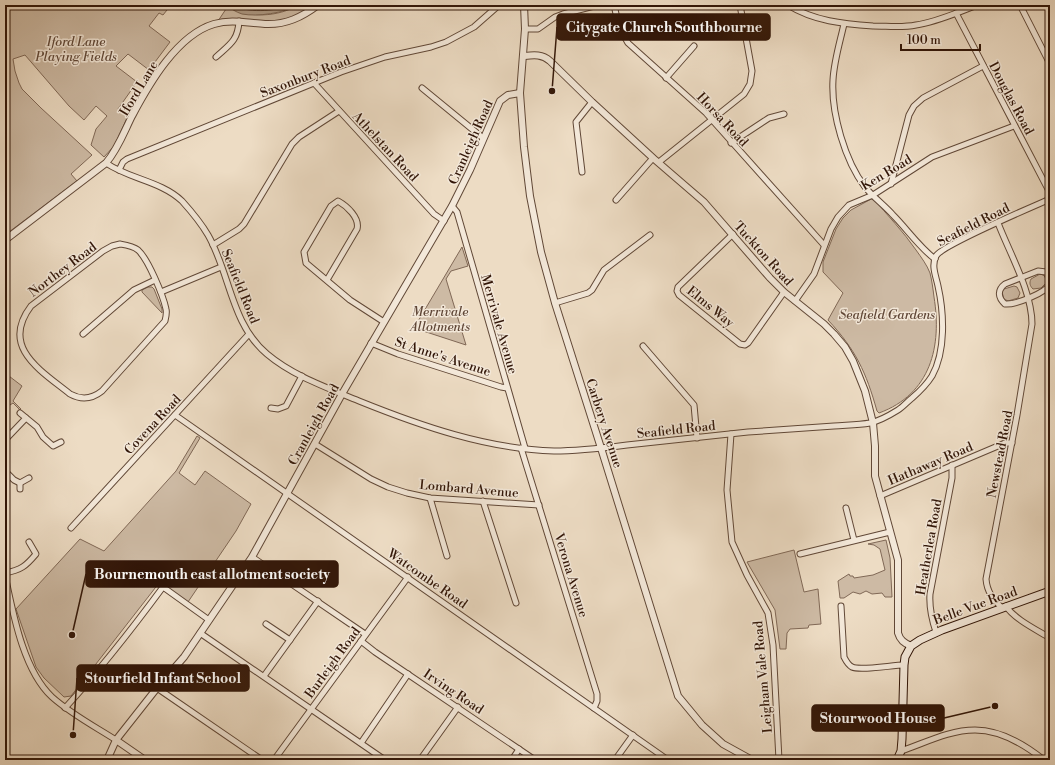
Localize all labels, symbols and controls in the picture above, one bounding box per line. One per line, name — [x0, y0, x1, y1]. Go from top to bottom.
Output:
callout: Citygate Church Southbourne — [557, 14, 770, 40]
text: Citygate Church Southbourne — [566, 19, 763, 37]
scale bar — [901, 26, 980, 52]
text: 100 m — [907, 33, 941, 48]
park label: Iford Lane Playing Fields — [34, 34, 117, 65]
street label: Saxonbury Road — [258, 52, 353, 102]
street label: Iford Lane — [116, 58, 162, 119]
street label: Douglas Road — [985, 59, 1037, 138]
street label: Horsa Road — [693, 89, 752, 151]
street label: Cranleigh Road — [445, 97, 497, 187]
street label: Athelstan Road — [348, 108, 422, 185]
street label: Ken Road — [858, 151, 915, 194]
street label: Seafield Road — [935, 200, 1013, 250]
street label: Tuckton Road — [730, 218, 797, 290]
street label: Northey Road — [25, 239, 100, 301]
street label: Seafield Road — [218, 247, 263, 327]
street label: Merrivale Avenue — [477, 273, 521, 376]
street label: Elms Way — [683, 283, 738, 331]
park label: Merrivale Allotments — [408, 304, 470, 335]
park label: Seafield Gardens — [839, 307, 935, 323]
street label: St Anne's Avenue — [393, 334, 493, 380]
street label: Carbery Avenue — [582, 377, 626, 470]
street label: Cranleigh Road — [285, 380, 343, 468]
street label: Covena Road — [121, 391, 185, 458]
street label: Newstead Road — [984, 408, 1016, 499]
street label: Seafield Road — [636, 418, 717, 442]
street label: Hathaway Road — [886, 439, 976, 489]
street label: Lombard Avenue — [419, 477, 520, 501]
street label: Heatherlea Road — [913, 497, 945, 597]
street label: Verona Avenue — [550, 530, 592, 620]
street label: Watcombe Road — [383, 545, 471, 613]
callout: Bournemouth east allotment society — [86, 561, 338, 587]
text: Bournemouth east allotment society — [94, 566, 331, 584]
street label: Belle Vue Road — [930, 583, 1020, 629]
street label: Leigham Vale Road — [750, 620, 776, 734]
street label: Burleigh Road — [301, 623, 364, 702]
callout: Stourfield Infant School — [77, 665, 249, 691]
street label: Irving Road — [420, 666, 487, 718]
text: Stourfield Infant School — [85, 670, 242, 688]
callout: Stourwood House — [812, 705, 944, 731]
text: Stourwood House — [820, 710, 937, 728]

